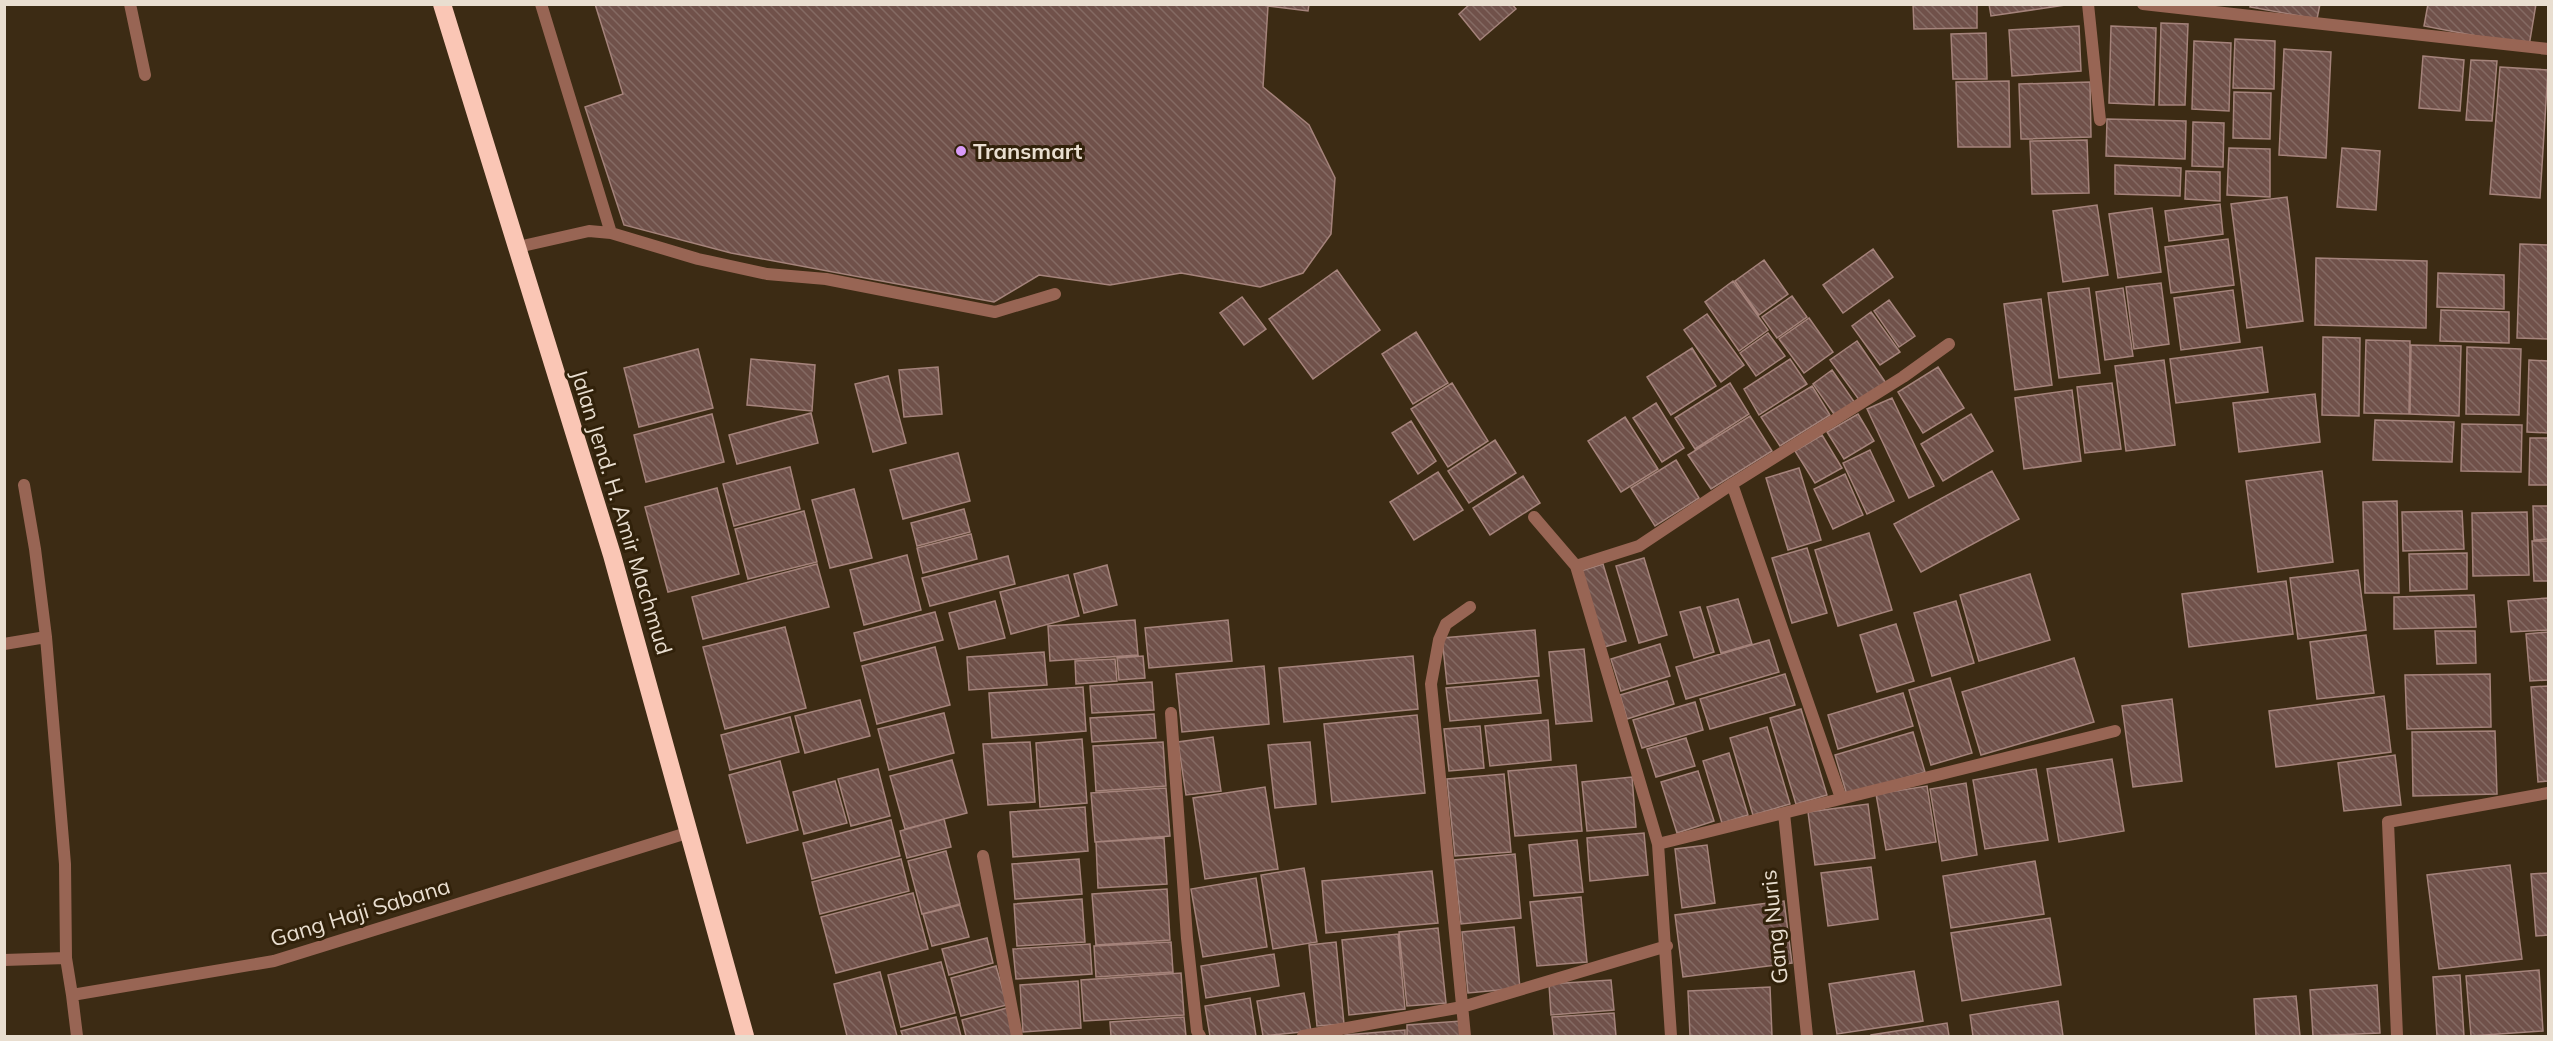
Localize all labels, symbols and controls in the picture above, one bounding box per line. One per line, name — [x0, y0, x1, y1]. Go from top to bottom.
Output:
place label: Transmart — [973, 137, 1082, 165]
marker: Transmart — [954, 144, 968, 158]
street label: Jalan Jend. H. Amir Machmud — [565, 366, 679, 658]
street label: Gang Nuris — [1754, 869, 1794, 985]
street label: Gang Haji Sabana — [267, 871, 453, 953]

